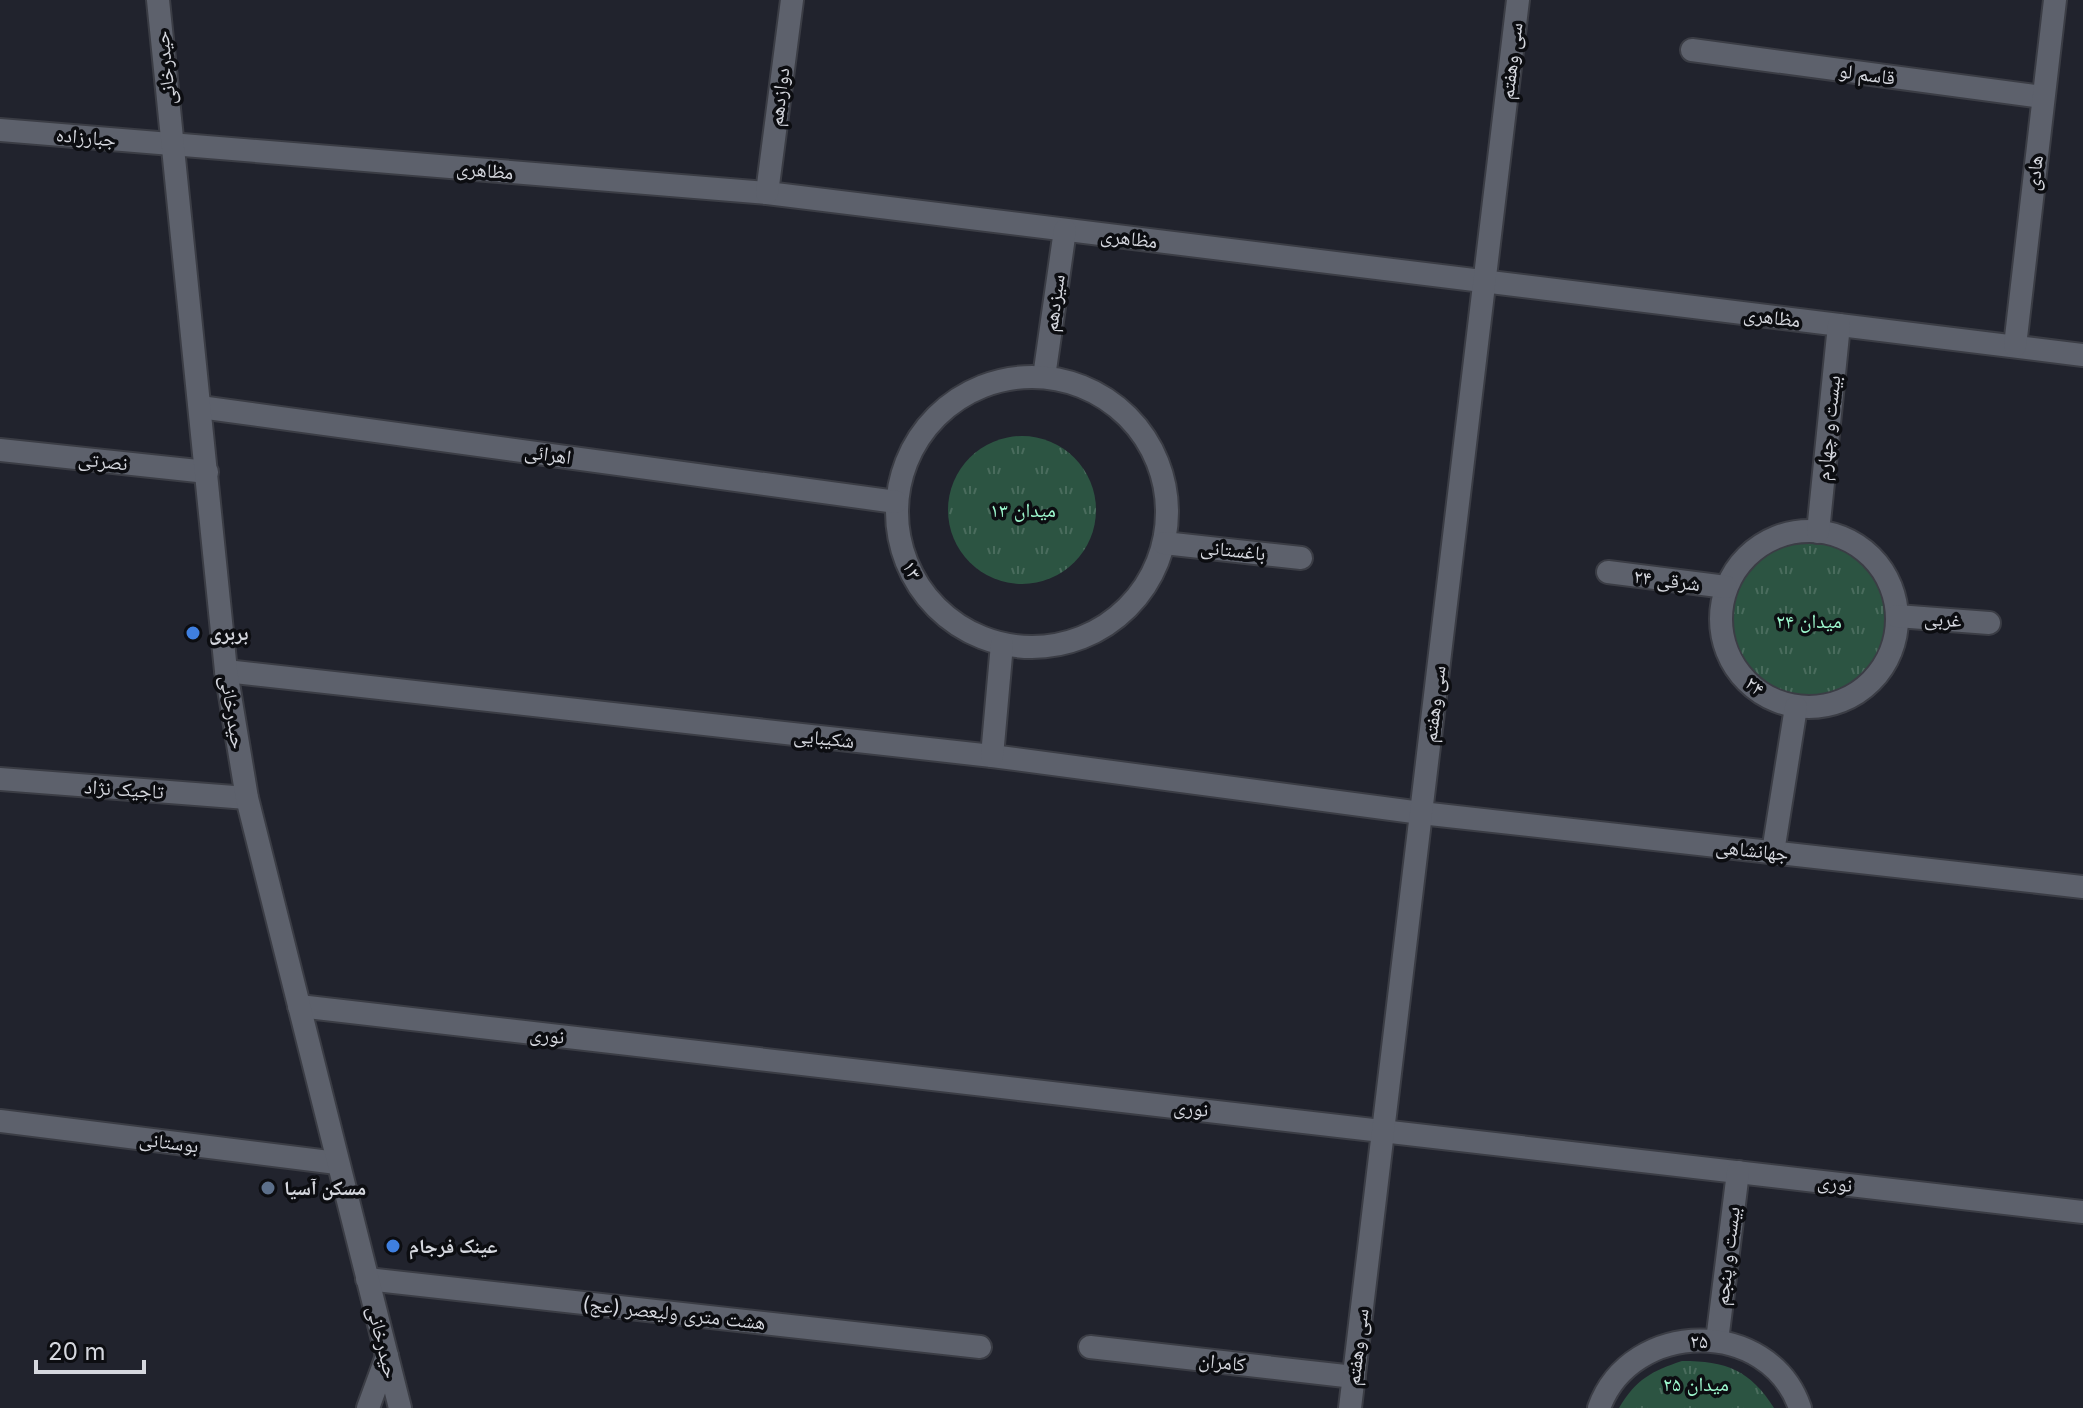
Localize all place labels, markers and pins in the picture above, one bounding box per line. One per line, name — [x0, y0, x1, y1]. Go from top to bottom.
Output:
place label: بربری — [209, 621, 249, 645]
marker: بربری — [184, 624, 202, 642]
place label: مسکن آسیا — [284, 1176, 366, 1201]
marker: مسکن آسیا — [259, 1179, 277, 1197]
place label: عینک فرجام — [409, 1234, 498, 1260]
marker: عینک فرجام — [384, 1237, 402, 1255]

